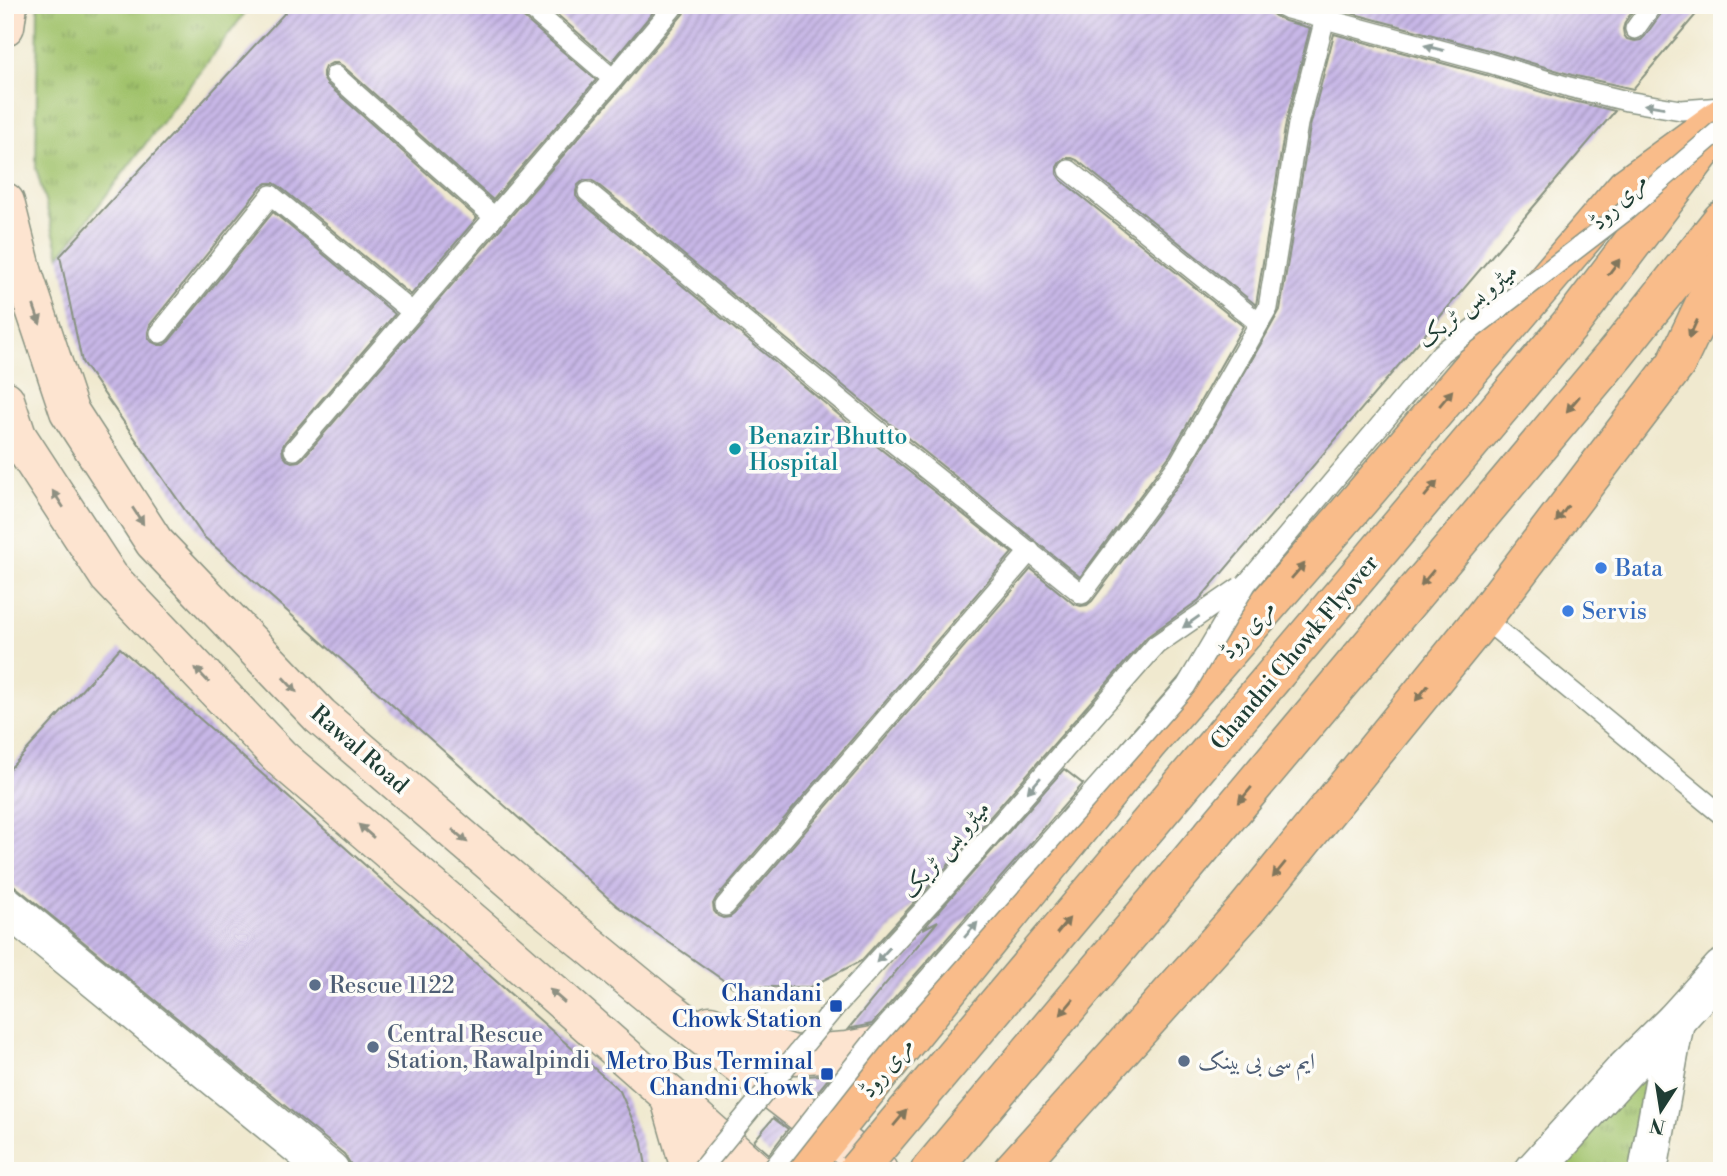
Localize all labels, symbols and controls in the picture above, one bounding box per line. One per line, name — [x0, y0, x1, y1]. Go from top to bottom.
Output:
one-way arrow — [1423, 42, 1445, 53]
one-way arrow — [1643, 100, 1665, 111]
street label: مری روڈ — [1584, 167, 1654, 237]
street label: میٹرو بس ٹریک — [1412, 257, 1524, 355]
one-way arrow — [1607, 258, 1621, 276]
one-way arrow — [32, 304, 43, 325]
one-way arrow — [1687, 319, 1699, 339]
one-way arrow — [1438, 390, 1453, 407]
one-way arrow — [1566, 396, 1581, 413]
place label: Benazir Bhutto Hospital — [748, 423, 907, 477]
marker: Benazir Bhutto Hospital — [727, 441, 743, 457]
one-way arrow — [1423, 480, 1439, 498]
one-way arrow — [52, 490, 65, 509]
one-way arrow — [1555, 505, 1569, 523]
one-way arrow — [131, 507, 144, 526]
street label: Chandni Chowk Flyover — [1205, 549, 1385, 756]
place label: Bata — [1614, 555, 1663, 583]
marker: Bata — [1593, 560, 1609, 576]
one-way arrow — [1289, 563, 1305, 580]
one-way arrow — [1420, 570, 1435, 587]
street label: مری روڈ — [1214, 594, 1282, 666]
place label: Servis — [1582, 598, 1647, 626]
marker: Servis — [1560, 603, 1576, 619]
one-way arrow — [1181, 615, 1200, 628]
one-way arrow — [194, 667, 210, 684]
one-way arrow — [282, 676, 298, 693]
one-way arrow — [1415, 685, 1430, 702]
street label: Rawal Road — [305, 700, 414, 800]
one-way arrow — [1026, 776, 1042, 794]
one-way arrow — [1237, 786, 1252, 804]
street label: میٹرو بس ٹریک — [896, 795, 997, 905]
one-way arrow — [358, 824, 375, 839]
one-way arrow — [451, 828, 469, 844]
one-way arrow — [1271, 861, 1286, 879]
one-way arrow — [1055, 917, 1070, 934]
one-way arrow — [963, 921, 979, 939]
one-way arrow — [875, 946, 891, 964]
place label: Rescue 1122 — [329, 972, 455, 1000]
marker: Rescue 1122 — [307, 977, 323, 993]
place label: Chandani Chowk Station — [672, 980, 822, 1034]
one-way arrow — [548, 988, 566, 1004]
marker: Chandani Chowk Station — [828, 998, 844, 1014]
one-way arrow — [1060, 999, 1075, 1016]
place label: Central Rescue Station, Rawalpindi — [387, 1021, 590, 1075]
street label: مری روڈ — [854, 1032, 920, 1104]
marker: Central Rescue Station, Rawalpindi — [365, 1039, 381, 1055]
place label: Metro Bus Terminal Chandni Chowk — [605, 1048, 814, 1102]
place label: ایم سی بی بینک — [1198, 1048, 1315, 1081]
marker: ایم سی بی بینک — [1176, 1053, 1192, 1069]
marker: Metro Bus Terminal Chandni Chowk — [819, 1066, 835, 1082]
north arrow — [1626, 1074, 1696, 1144]
one-way arrow — [893, 1110, 908, 1128]
text: N — [1648, 1112, 1668, 1139]

